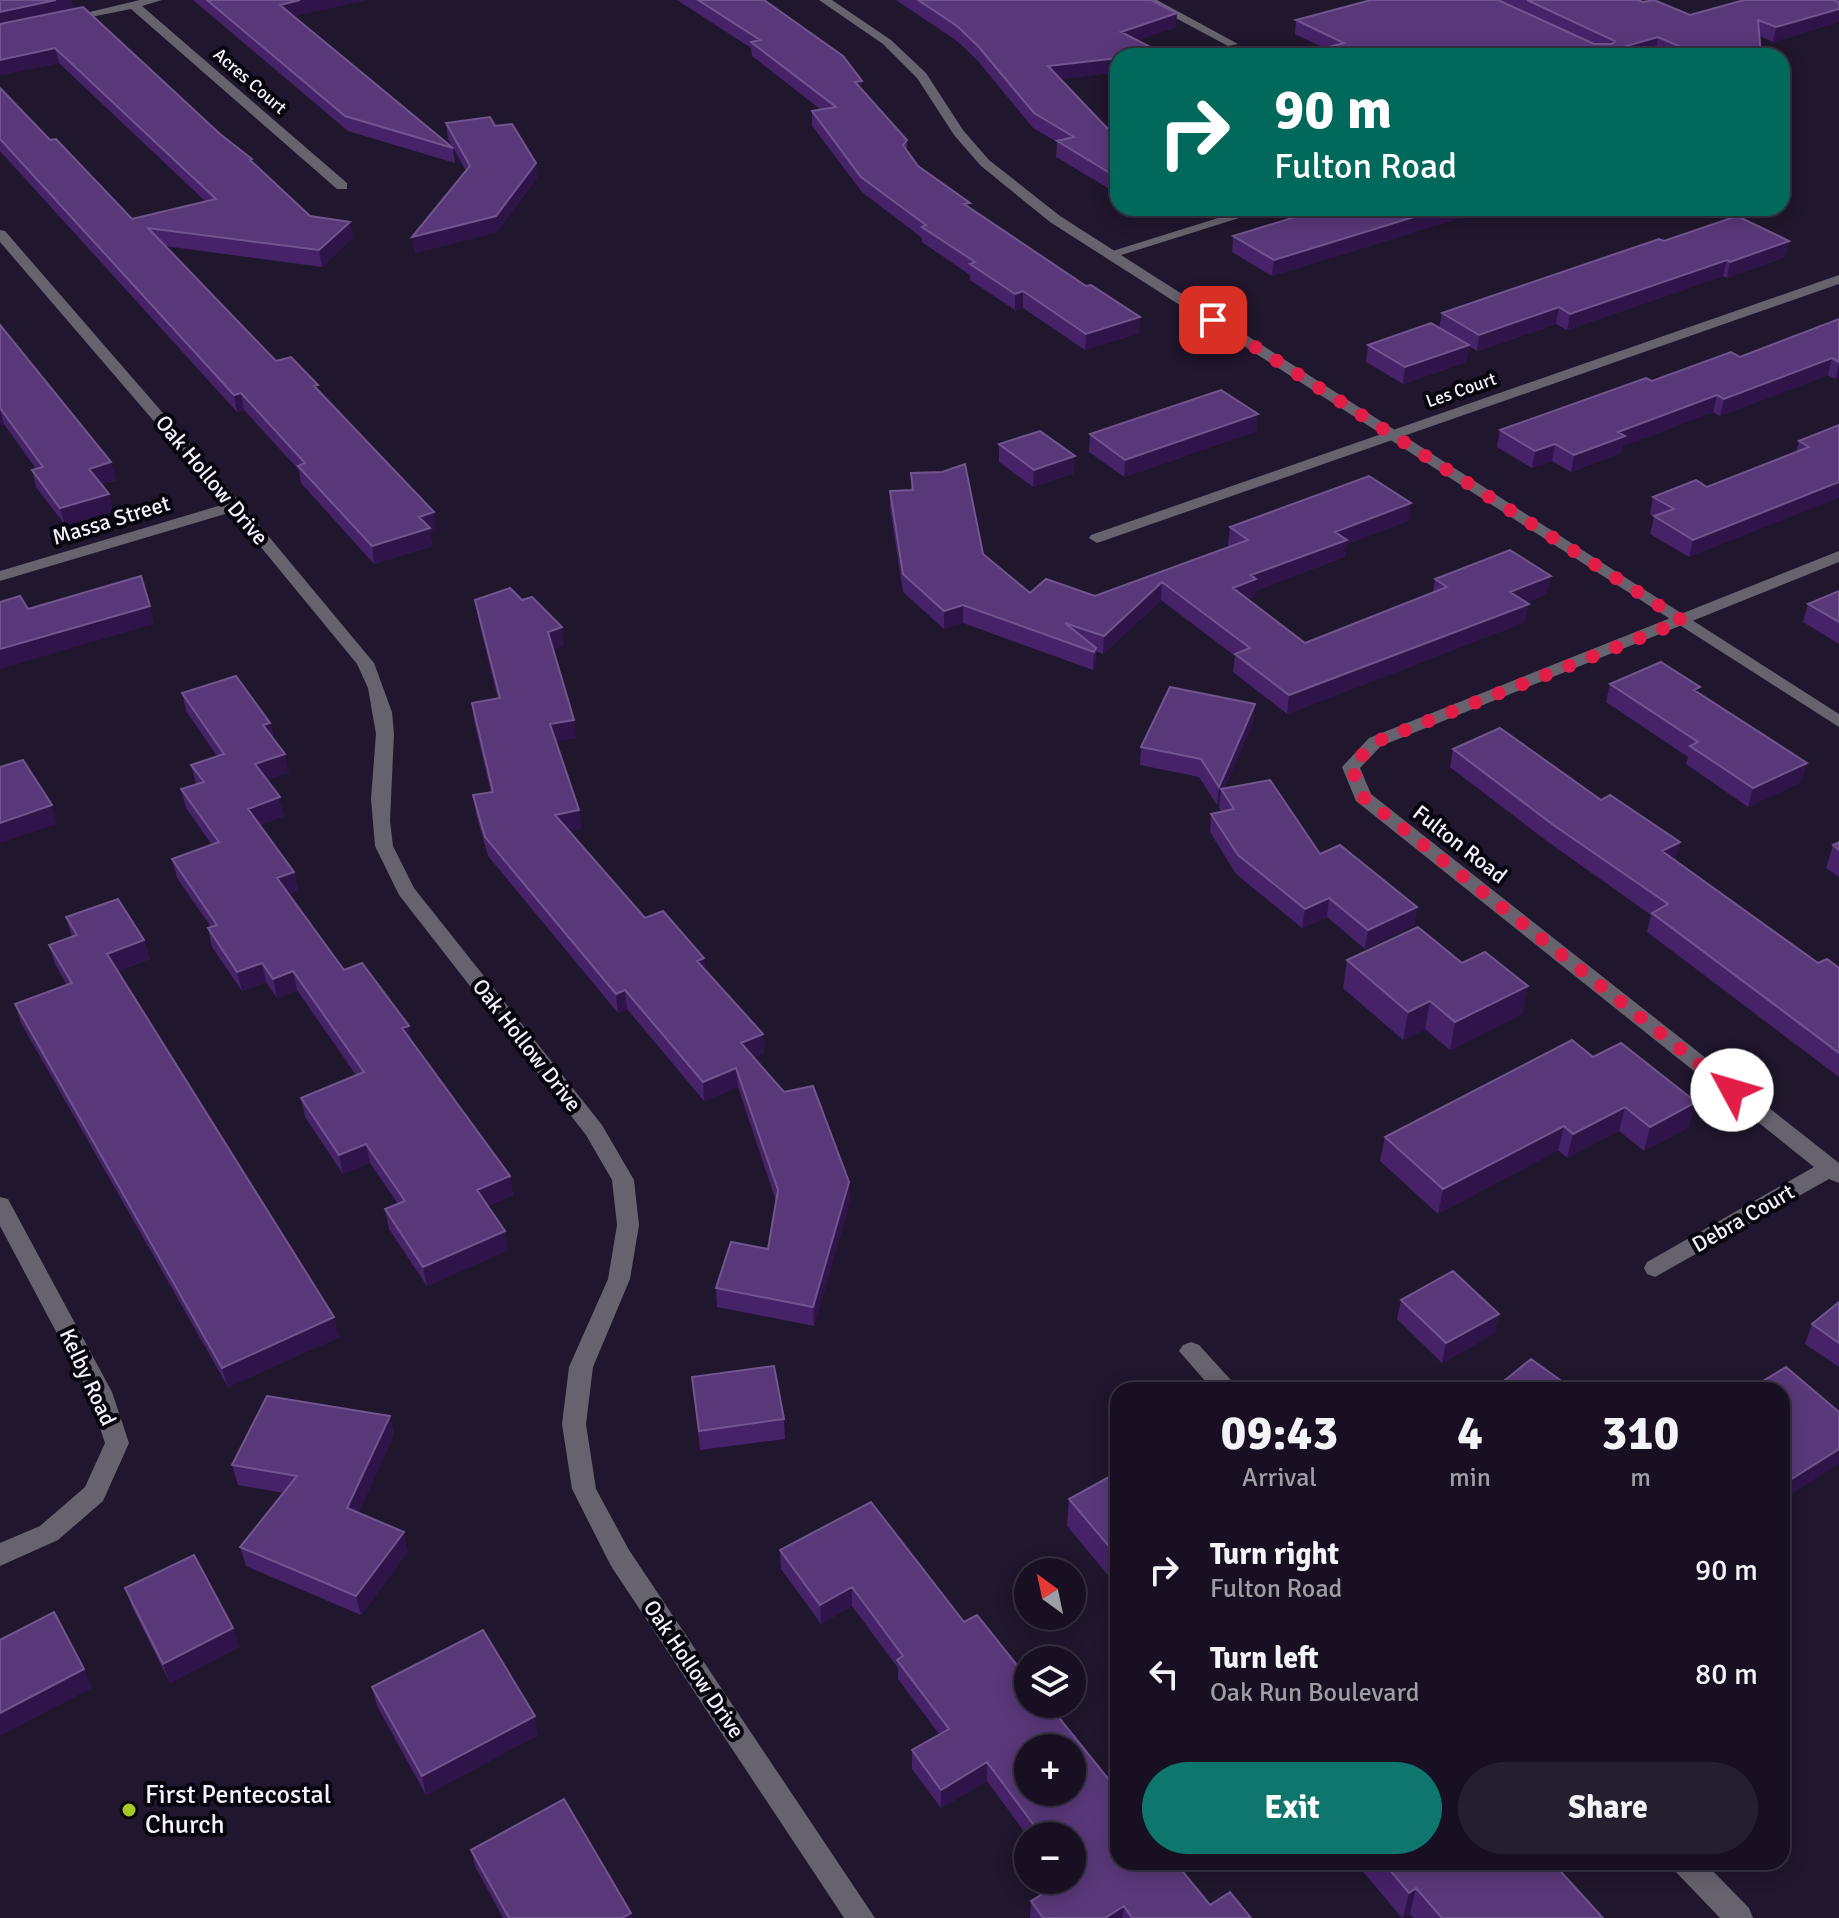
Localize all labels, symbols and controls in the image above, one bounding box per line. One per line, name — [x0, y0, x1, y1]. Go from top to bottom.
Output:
street label: Acres Court — [209, 43, 291, 119]
text: 90 m — [1274, 75, 1392, 144]
icon: right — [1142, 80, 1246, 184]
text: Fulton Road — [1274, 144, 1457, 189]
pin — [1179, 286, 1247, 354]
icon: arrive — [1191, 298, 1235, 342]
street label: Les Court — [1423, 368, 1499, 412]
street label: Oak Hollow Drive — [150, 410, 274, 550]
street label: Massa Street — [49, 489, 173, 551]
street label: Fulton Road — [1408, 799, 1512, 889]
street label: Oak Hollow Drive — [467, 973, 587, 1117]
position arrow — [1690, 1048, 1774, 1132]
street label: Debra Court — [1687, 1178, 1799, 1258]
street label: Kelby Road — [54, 1324, 122, 1430]
text: 09:43 — [1221, 1404, 1338, 1463]
text: 4 — [1457, 1404, 1483, 1463]
text: 310 — [1602, 1404, 1679, 1463]
text: Arrival — [1242, 1462, 1317, 1494]
text: min — [1449, 1462, 1491, 1494]
text: m — [1630, 1462, 1651, 1494]
text: Turn right — [1210, 1536, 1339, 1573]
icon: right — [1142, 1548, 1186, 1592]
text: 90 m — [1695, 1552, 1758, 1589]
north arrow — [1014, 1558, 1086, 1630]
map controls — [1014, 1558, 1086, 1894]
text: Fulton Road — [1210, 1573, 1342, 1605]
street label: Oak Hollow Drive — [638, 1595, 750, 1743]
text: Turn left — [1210, 1640, 1319, 1677]
button: layers — [1014, 1646, 1086, 1718]
icon: left — [1142, 1652, 1186, 1696]
text: 80 m — [1695, 1656, 1758, 1693]
text: Oak Run Boulevard — [1210, 1677, 1420, 1709]
button: + — [1014, 1734, 1086, 1806]
button: Exit — [1142, 1762, 1442, 1854]
button: Share — [1458, 1762, 1758, 1854]
place label: First Pentecostal Church — [145, 1779, 331, 1841]
marker: First Pentecostal Church — [120, 1801, 138, 1819]
button: − — [1014, 1822, 1086, 1894]

